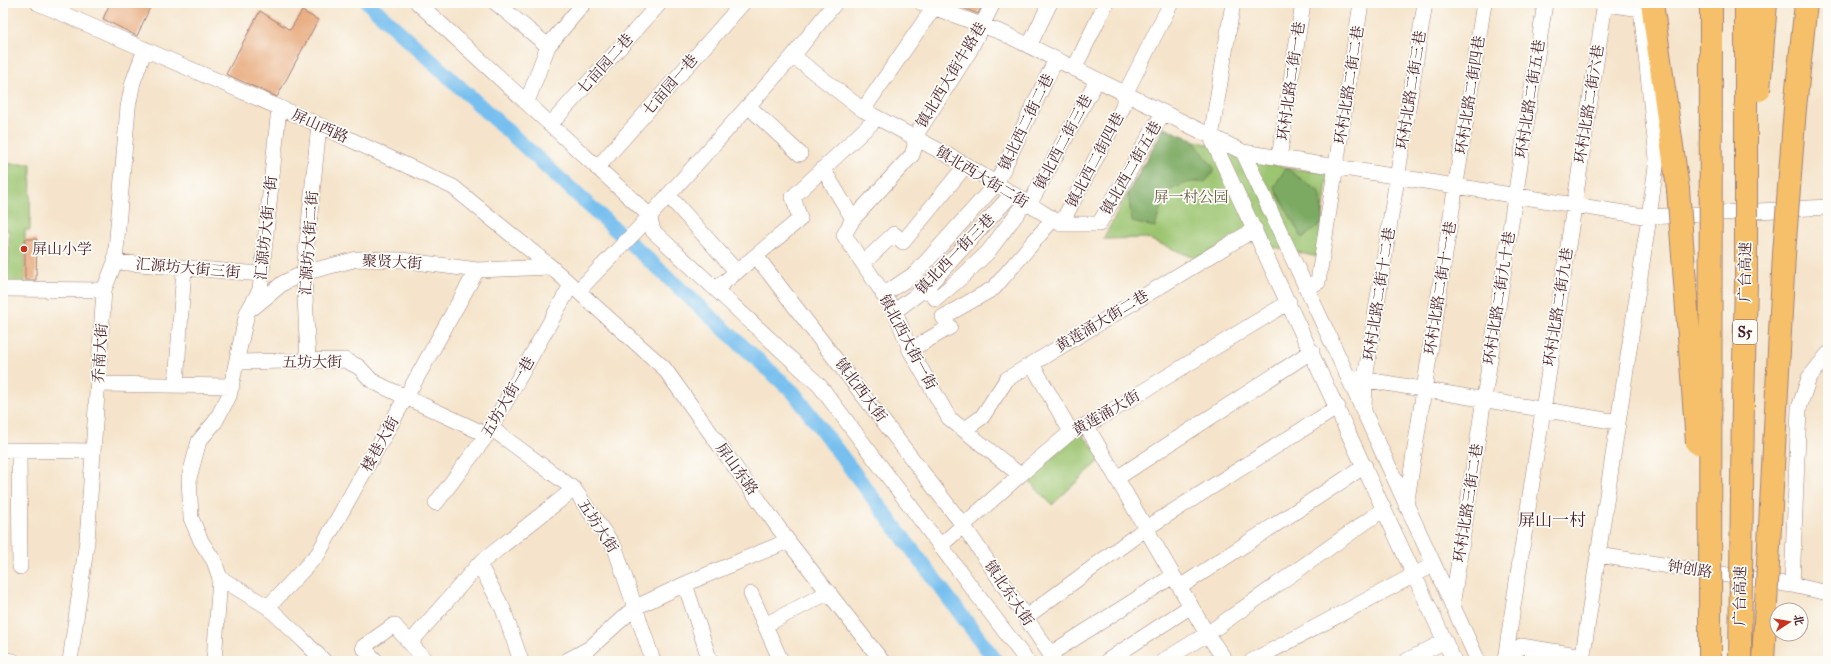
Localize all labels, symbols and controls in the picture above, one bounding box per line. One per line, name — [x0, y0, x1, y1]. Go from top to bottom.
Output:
street label: 镇北西大街牛路巷 — [912, 19, 990, 131]
street label: 环村北路二街一巷 — [1274, 20, 1308, 142]
street label: 环村北路二街二巷 — [1331, 24, 1367, 146]
street label: 环村北路二街三巷 — [1393, 29, 1429, 151]
street label: 七亩园二巷 — [573, 30, 637, 98]
street label: 环村北路二街四巷 — [1452, 34, 1488, 156]
street label: 环村北路二街五巷 — [1512, 38, 1548, 160]
street label: 环村北路二街六巷 — [1571, 43, 1607, 165]
street label: 七亩园一巷 — [639, 51, 701, 119]
street label: 镇北西二街二巷 — [995, 71, 1057, 173]
street label: 镇北西二街三巷 — [1030, 91, 1096, 193]
street label: 屏山西路 — [289, 106, 351, 146]
street label: 镇北西二街四巷 — [1062, 109, 1128, 211]
street label: 镇北西二街五巷 — [1097, 118, 1165, 218]
street label: 镇北西大街二街 — [932, 142, 1032, 212]
street label: 汇源坊大街一街 — [252, 175, 280, 281]
park label: 屏一村公园 — [1153, 188, 1229, 206]
street label: 汇源坊大街二街 — [296, 190, 322, 296]
street label: 镇北西一街三巷 — [912, 210, 998, 298]
street label: 环村北路二街十一巷 — [1421, 220, 1459, 356]
street label: 环村北路二街十二巷 — [1360, 226, 1398, 362]
street label: 环村北路二街九十巷 — [1480, 230, 1518, 366]
place label: 屏山小学 — [32, 240, 92, 258]
street label: 广台高速 — [1735, 242, 1755, 302]
marker: 屏山小学 — [19, 244, 29, 254]
street label: 环村北路二街九巷 — [1540, 246, 1576, 368]
street label: 聚贤大街 — [362, 251, 422, 273]
street label: 汇源坊大街三街 — [135, 254, 241, 282]
street label: 黄莲涌大街二巷 — [1052, 286, 1152, 356]
street label: 镇北西大街一街 — [875, 291, 941, 393]
road number: S5 — [1733, 320, 1757, 344]
street label: 乔南大街 — [89, 322, 111, 384]
street label: 五坊大街 — [282, 353, 342, 371]
street label: 五坊大街一巷 — [478, 354, 538, 440]
street label: 镇北西大街 — [831, 355, 891, 425]
street label: 黄莲涌大街 — [1069, 386, 1143, 440]
street label: 楼巷大街 — [358, 413, 402, 475]
street label: 屏山东路 — [712, 439, 762, 499]
street label: 环村北路三街二巷 — [1450, 442, 1486, 564]
street label: 五坊大街 — [574, 496, 622, 556]
district label: 屏山一村 — [1518, 510, 1586, 531]
street label: 镇北东大街 — [981, 557, 1037, 629]
street label: 钟创路 — [1666, 557, 1714, 581]
street label: 广台高速 — [1730, 566, 1750, 626]
north arrow — [1769, 602, 1809, 642]
text: 北 — [1791, 613, 1806, 627]

